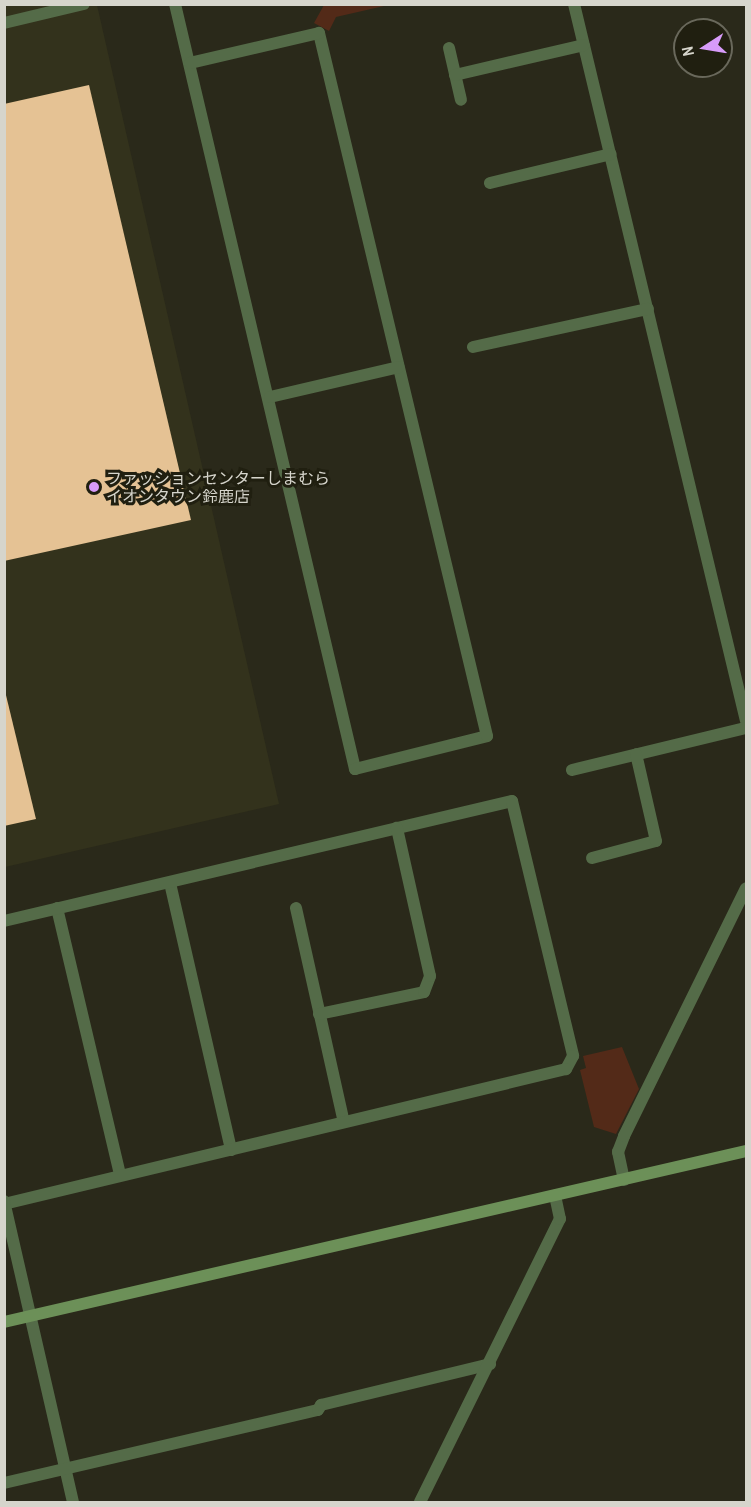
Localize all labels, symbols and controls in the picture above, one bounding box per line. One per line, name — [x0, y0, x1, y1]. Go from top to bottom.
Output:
north arrow — [673, 18, 733, 78]
text: N — [676, 44, 699, 58]
place label: ファッションセンターしまむら イオンタウン鈴鹿店 — [106, 468, 330, 506]
marker: ファッションセンターしまむら イオンタウン鈴鹿店 — [87, 480, 101, 494]

